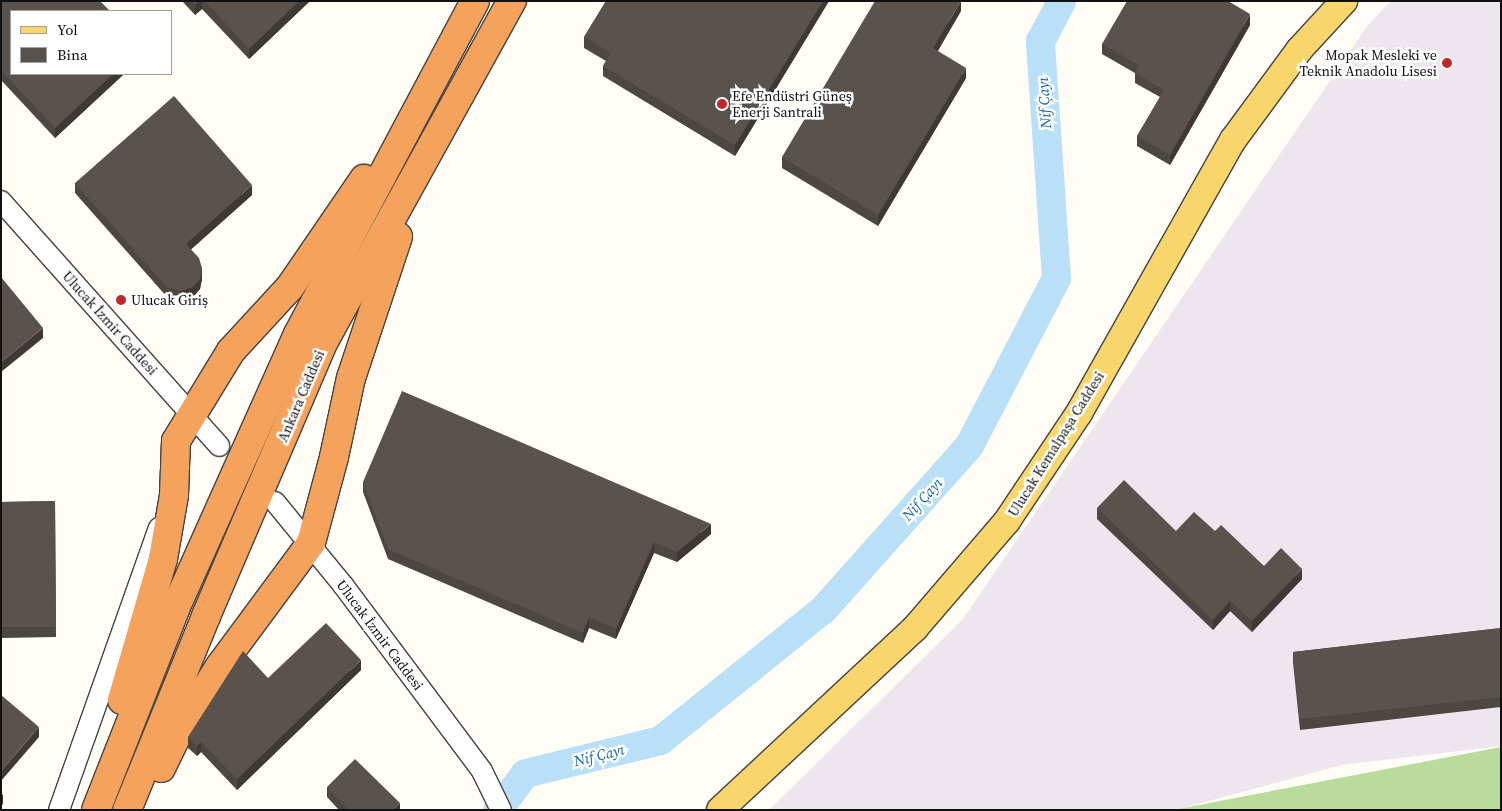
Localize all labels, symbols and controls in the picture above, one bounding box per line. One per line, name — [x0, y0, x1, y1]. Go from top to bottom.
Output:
legend — [10, 10, 172, 75]
text: Yol — [57, 19, 78, 40]
text: Bina — [57, 44, 88, 65]
place label: Mopak Mesleki ve Teknik Anadolu Lisesi — [1299, 47, 1437, 80]
marker: Mopak Mesleki ve Teknik Anadolu Lisesi — [1441, 57, 1453, 69]
water label: Nif Çayı — [1033, 77, 1055, 129]
place label: Efe Endüstri Güneş Enerji Santrali — [732, 88, 852, 120]
marker: Efe Endüstri Güneş Enerji Santrali — [716, 98, 728, 110]
street label: Ulucak İzmir Caddesi — [59, 268, 161, 378]
place label: Ulucak Giriş — [131, 292, 208, 308]
marker: Ulucak Giriş — [115, 294, 127, 306]
street label: Ankara Caddesi — [274, 348, 328, 444]
street label: Ulucak Kemalpaşa Caddesi — [1004, 368, 1108, 520]
water label: Nif Çayı — [898, 474, 946, 524]
street label: Ulucak İzmir Caddesi — [333, 576, 427, 694]
water label: Nif Çayı — [572, 740, 626, 770]

